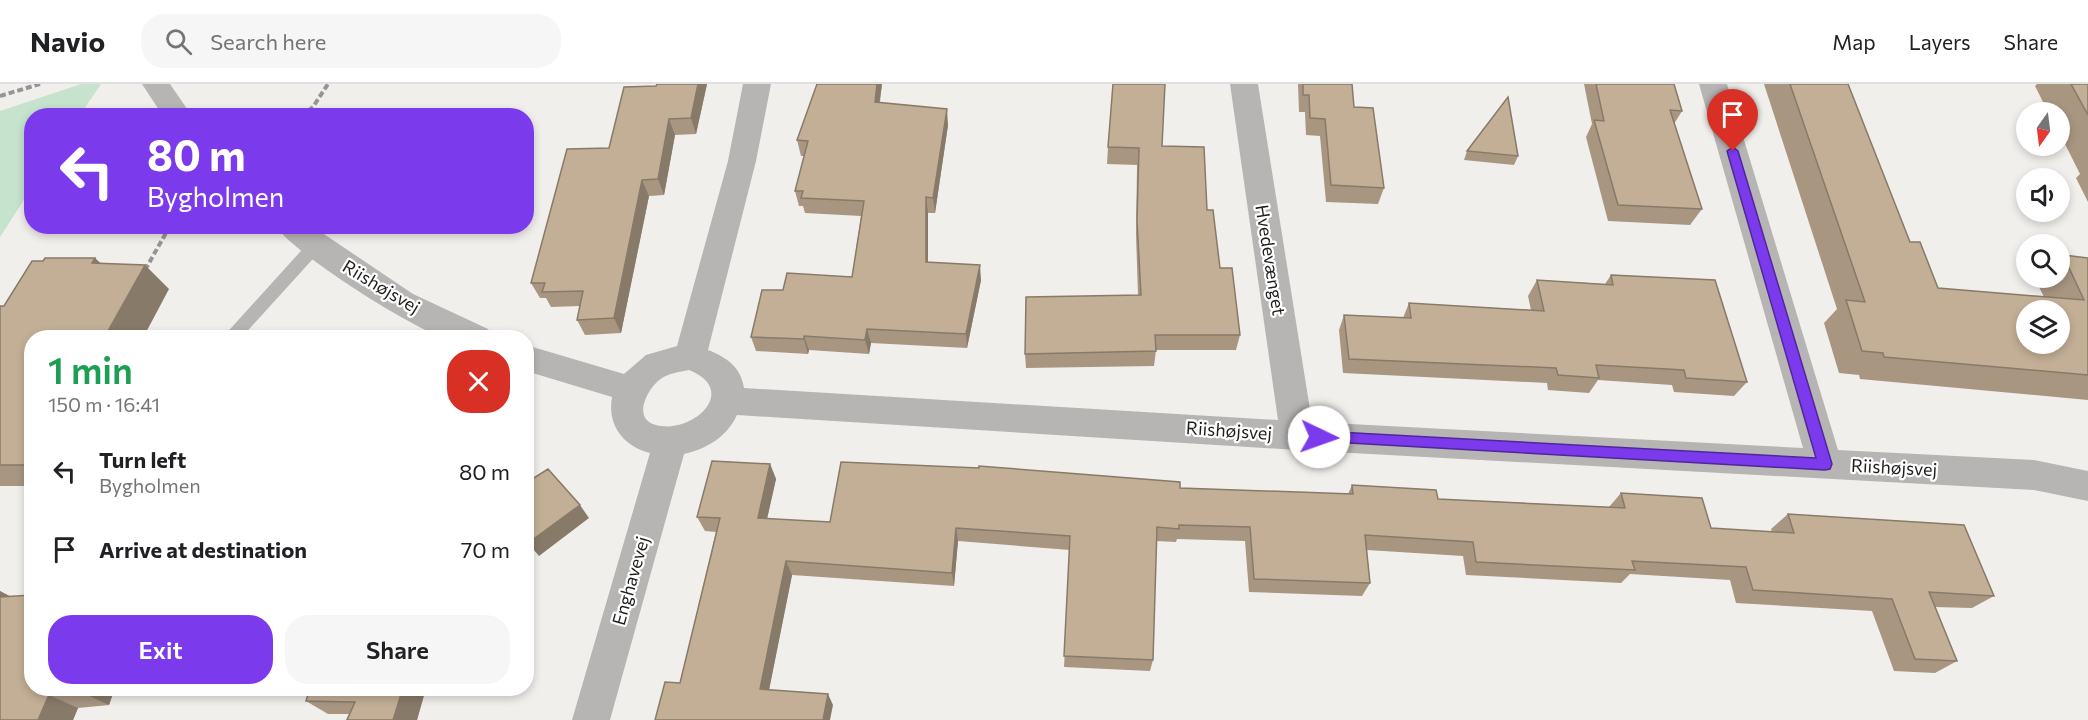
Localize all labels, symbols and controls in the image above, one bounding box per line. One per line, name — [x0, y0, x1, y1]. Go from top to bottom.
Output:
search box — [141, 14, 561, 68]
text: Navio — [30, 24, 105, 58]
icon: search — [162, 25, 195, 58]
text: Search here — [210, 28, 326, 55]
text: Map — [1832, 29, 1876, 54]
text: Layers — [1909, 29, 1971, 54]
text: Share — [2004, 29, 2058, 54]
pin — [1707, 89, 1758, 151]
icon: arrive — [1716, 98, 1749, 131]
north arrow — [2016, 102, 2070, 156]
map controls — [2016, 102, 2070, 354]
text: 80 m — [147, 128, 246, 180]
icon: left — [48, 132, 126, 210]
button: sound — [2016, 168, 2070, 222]
text: Bygholmen — [147, 180, 284, 213]
street label: Hvedevænget — [1251, 203, 1291, 317]
button: search — [2016, 234, 2070, 288]
street label: Riishøjsvej — [339, 255, 424, 318]
button: layers — [2016, 300, 2070, 354]
text: 1 min — [48, 347, 133, 391]
button: close — [447, 350, 510, 413]
text: 150 m · 16:41 — [48, 392, 160, 416]
position arrow — [1287, 405, 1351, 469]
street label: Riishøjsvej — [1185, 416, 1273, 444]
text: Turn left — [99, 446, 186, 473]
street label: Riishøjsvej — [1850, 454, 1938, 480]
icon: left — [48, 455, 81, 488]
text: 80 m — [459, 458, 510, 485]
text: Bygholmen — [99, 473, 201, 497]
icon: arrive — [48, 533, 81, 566]
street label: Enghavevej — [607, 534, 653, 628]
text: Arrive at destination — [99, 536, 307, 563]
text: 70 m — [461, 536, 510, 563]
button: Exit — [48, 615, 273, 684]
button: Share — [285, 615, 510, 684]

